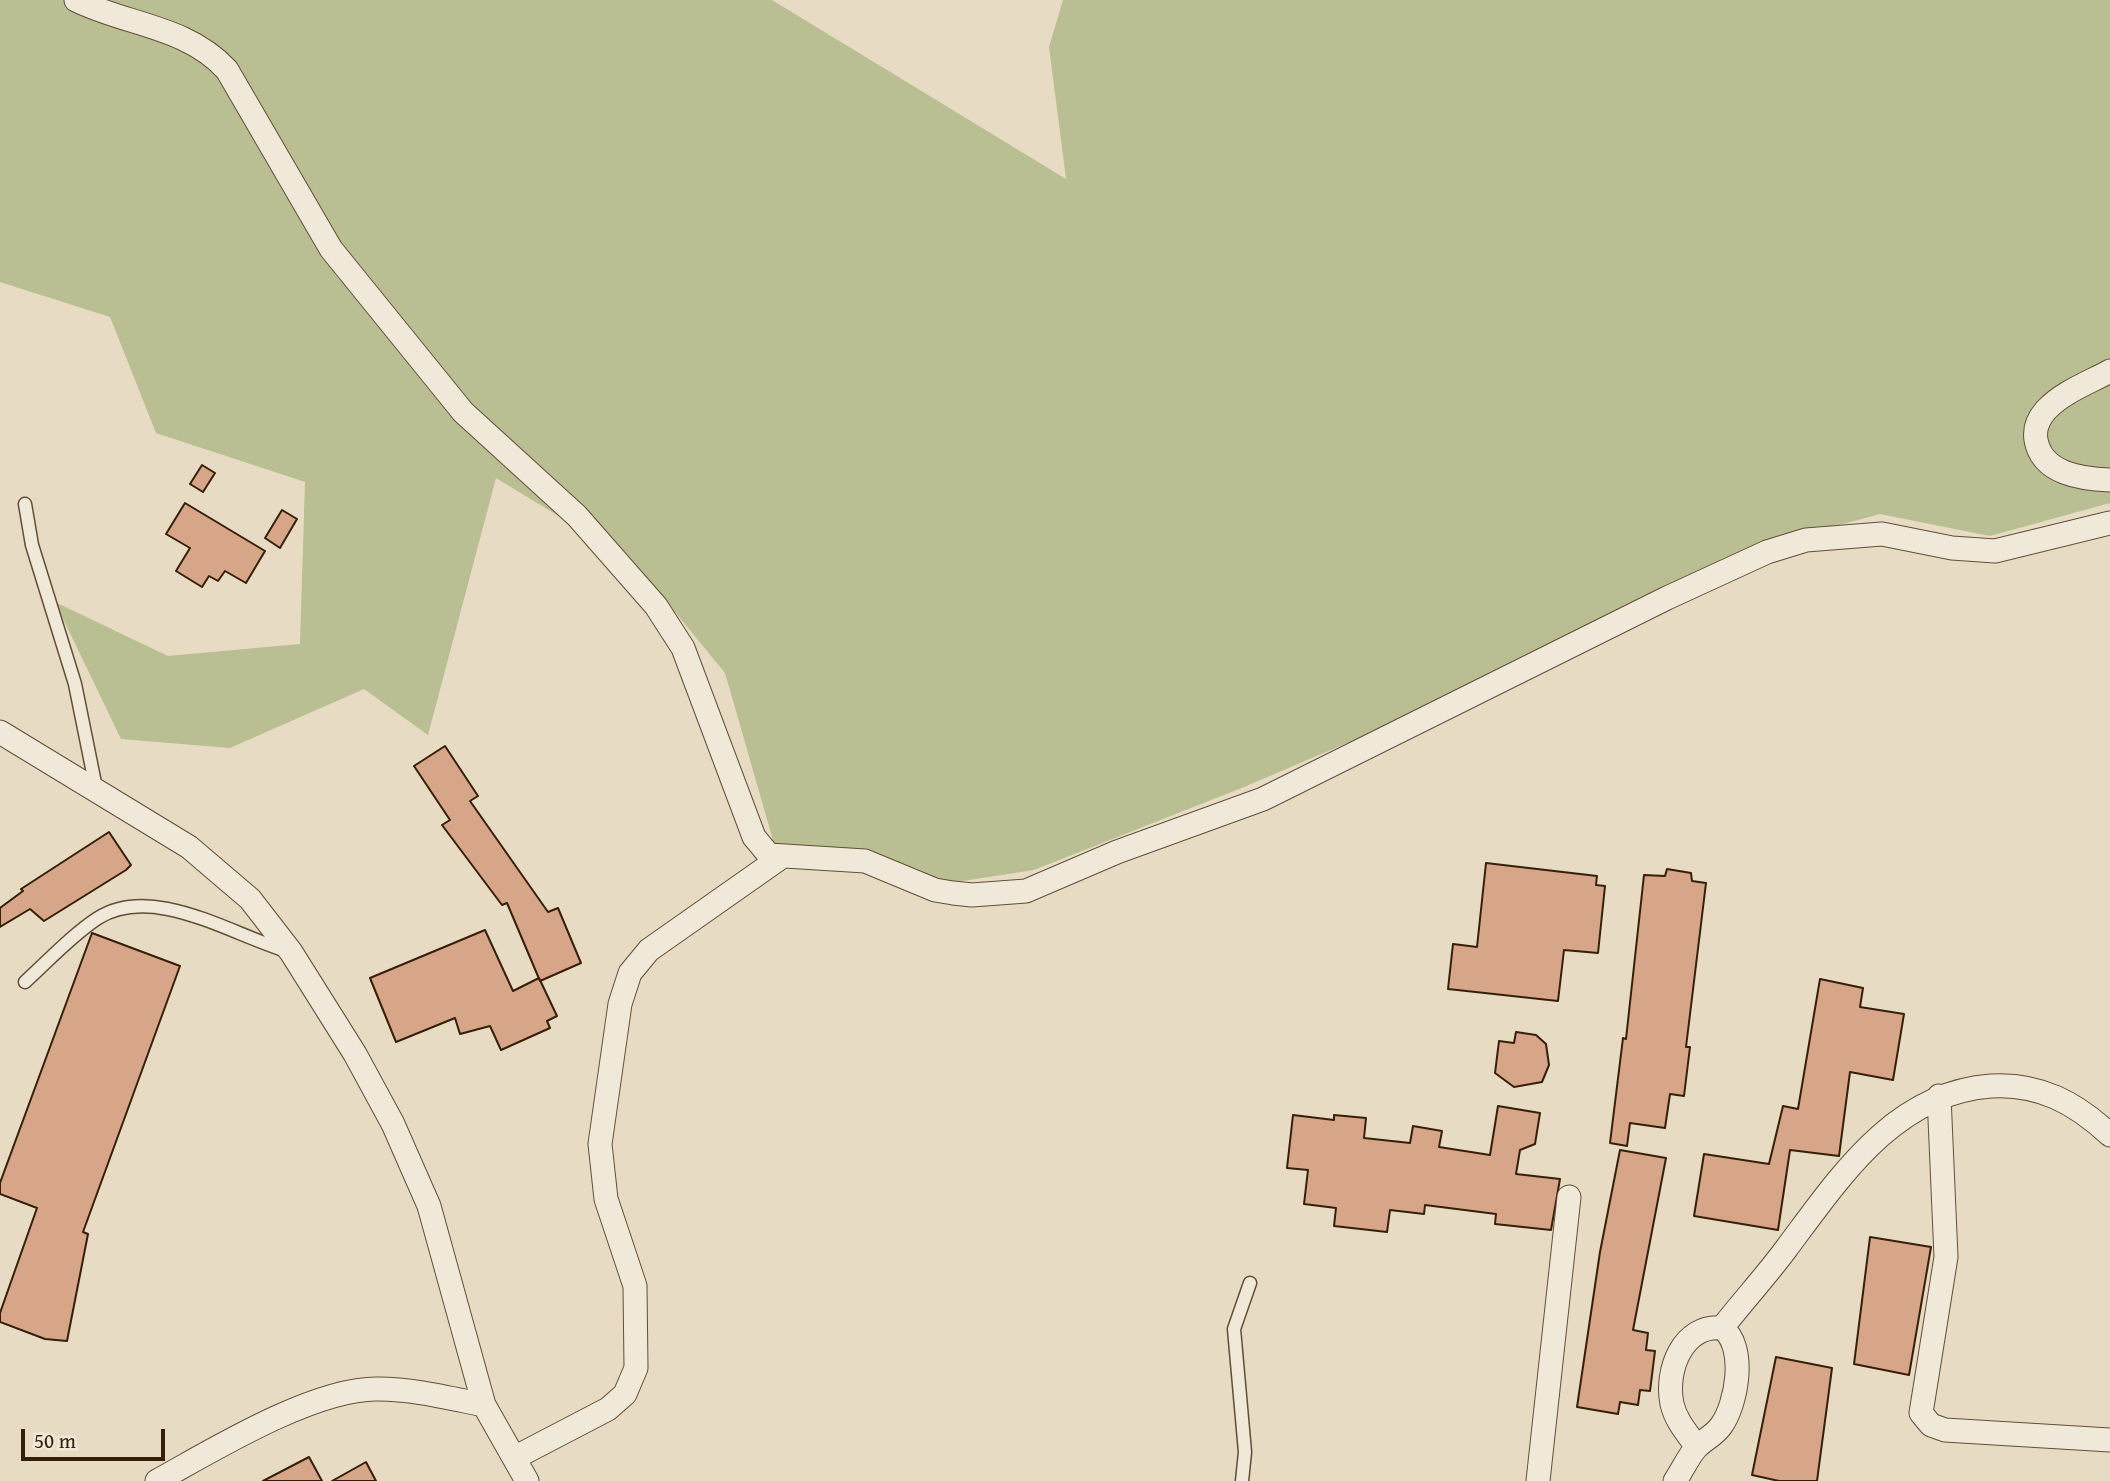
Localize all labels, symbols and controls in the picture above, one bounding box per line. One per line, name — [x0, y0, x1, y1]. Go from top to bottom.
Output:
scale bar — [24, 1414, 168, 1458]
text: 50 m — [34, 1425, 76, 1456]

